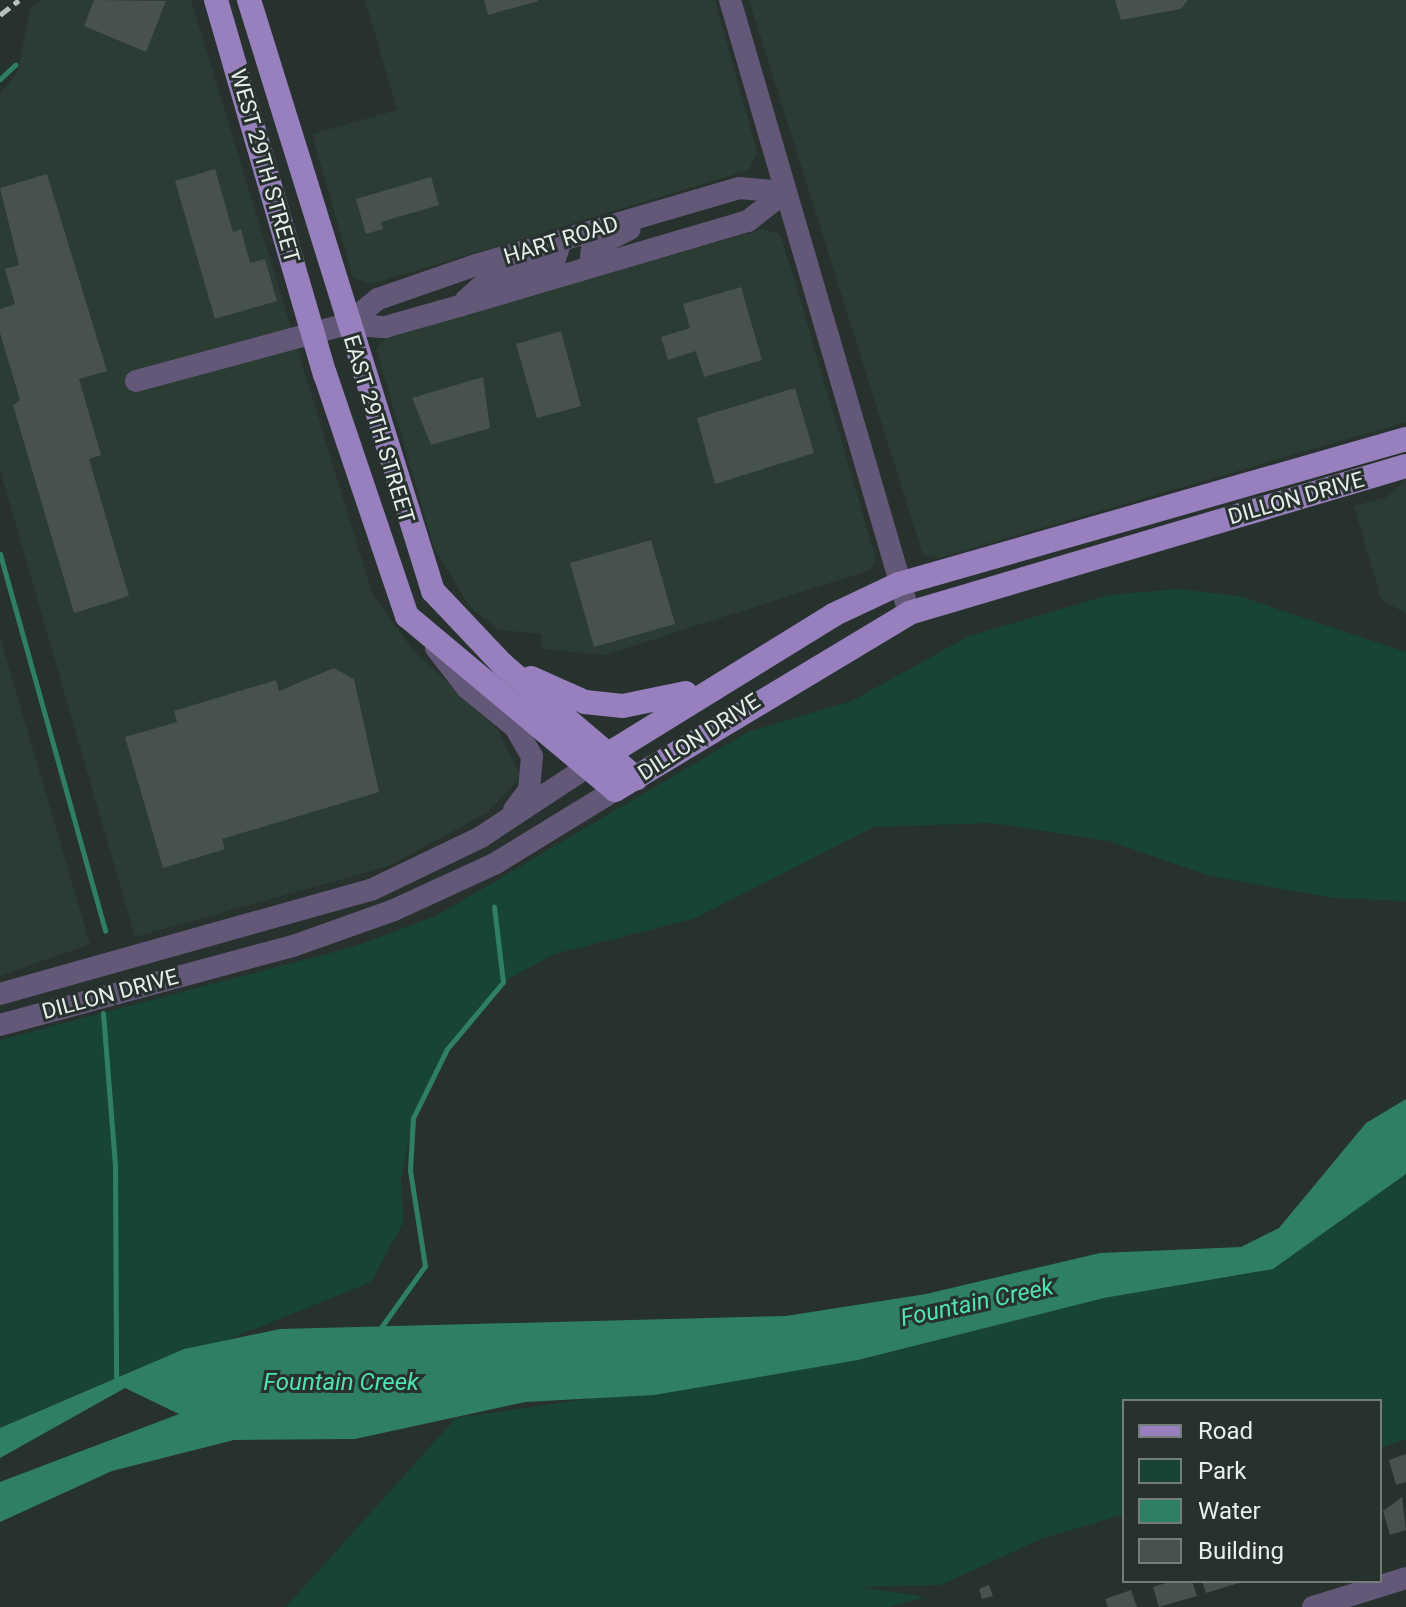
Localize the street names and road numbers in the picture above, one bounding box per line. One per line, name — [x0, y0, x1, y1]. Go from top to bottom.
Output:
street label: WEST 29TH STREET — [225, 66, 305, 266]
street label: HART ROAD — [500, 210, 622, 270]
street label: EAST 29TH STREET — [338, 332, 420, 526]
street label: DILLON DRIVE — [1225, 466, 1367, 530]
street label: DILLON DRIVE — [633, 688, 765, 786]
street label: DILLON DRIVE — [39, 963, 181, 1025]

